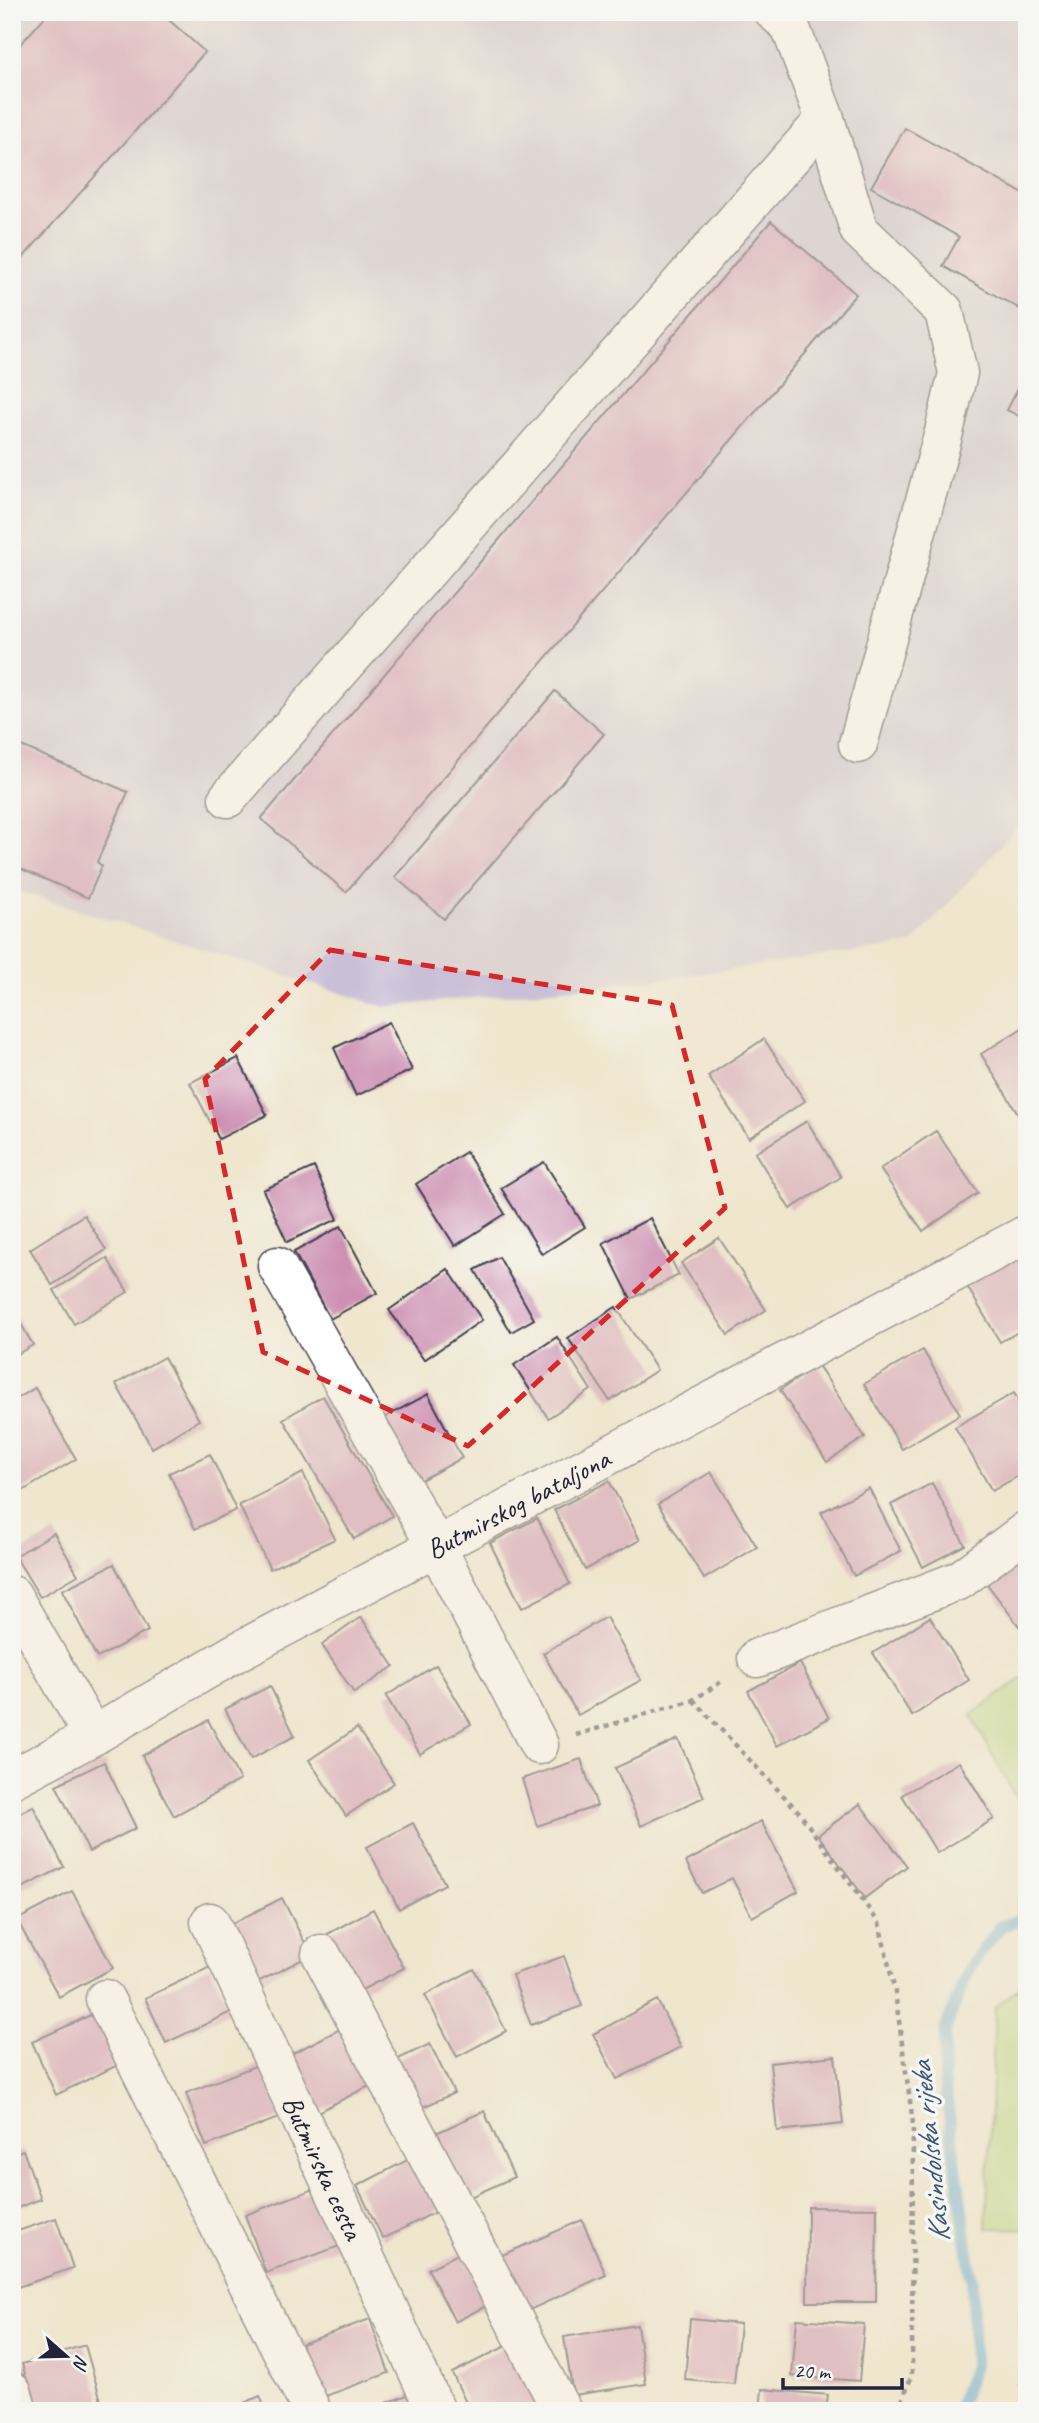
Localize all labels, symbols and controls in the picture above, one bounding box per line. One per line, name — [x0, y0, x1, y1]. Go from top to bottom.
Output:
street label: Butmirskog bataljona — [420, 1440, 617, 1567]
water label: Kasindolska rijeka — [901, 2057, 958, 2244]
street label: Butmirska cesta — [275, 2090, 372, 2246]
north arrow — [32, 2322, 102, 2392]
scale bar — [783, 2346, 902, 2390]
text: N — [67, 2352, 94, 2374]
text: 20 m — [794, 2358, 832, 2384]

